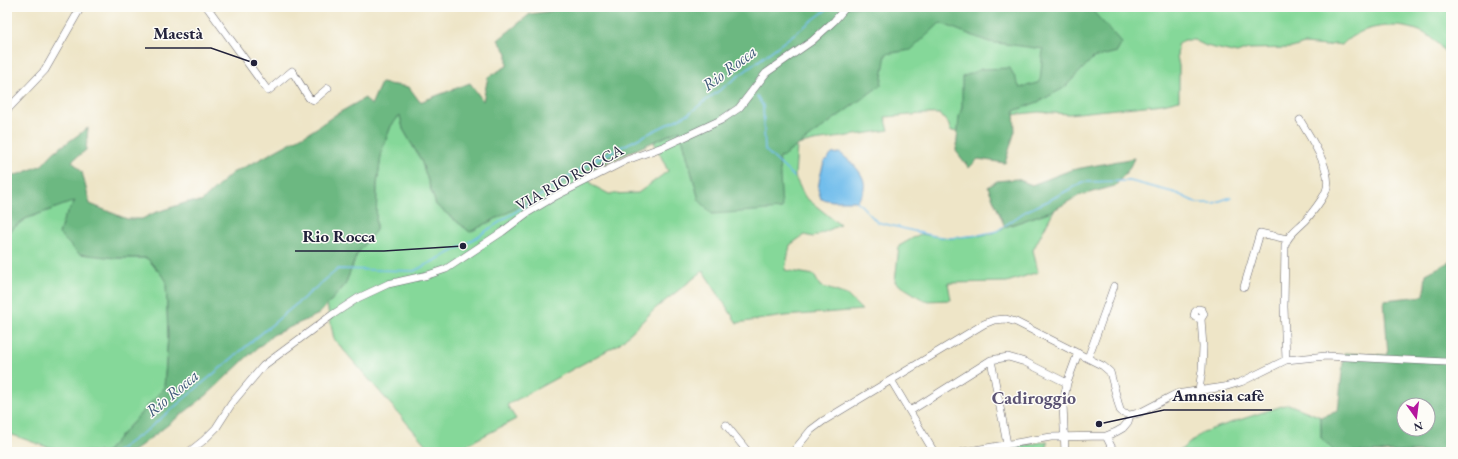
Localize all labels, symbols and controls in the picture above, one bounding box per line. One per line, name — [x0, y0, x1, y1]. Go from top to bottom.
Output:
callout: Maestà — [145, 19, 211, 48]
text: Maestà — [153, 22, 203, 44]
water label: Rio Rocca — [697, 40, 761, 96]
street label: VIA RIO ROCCA — [512, 139, 628, 216]
callout: Rio Rocca — [295, 222, 384, 251]
text: Rio Rocca — [302, 225, 376, 247]
water label: Rio Rocca — [141, 364, 203, 422]
callout: Amnesia cafè — [1164, 381, 1272, 410]
text: Amnesia cafè — [1171, 384, 1264, 406]
district label: Cadiroggio — [992, 386, 1076, 409]
north arrow — [1396, 397, 1436, 437]
text: N — [1412, 419, 1424, 435]

